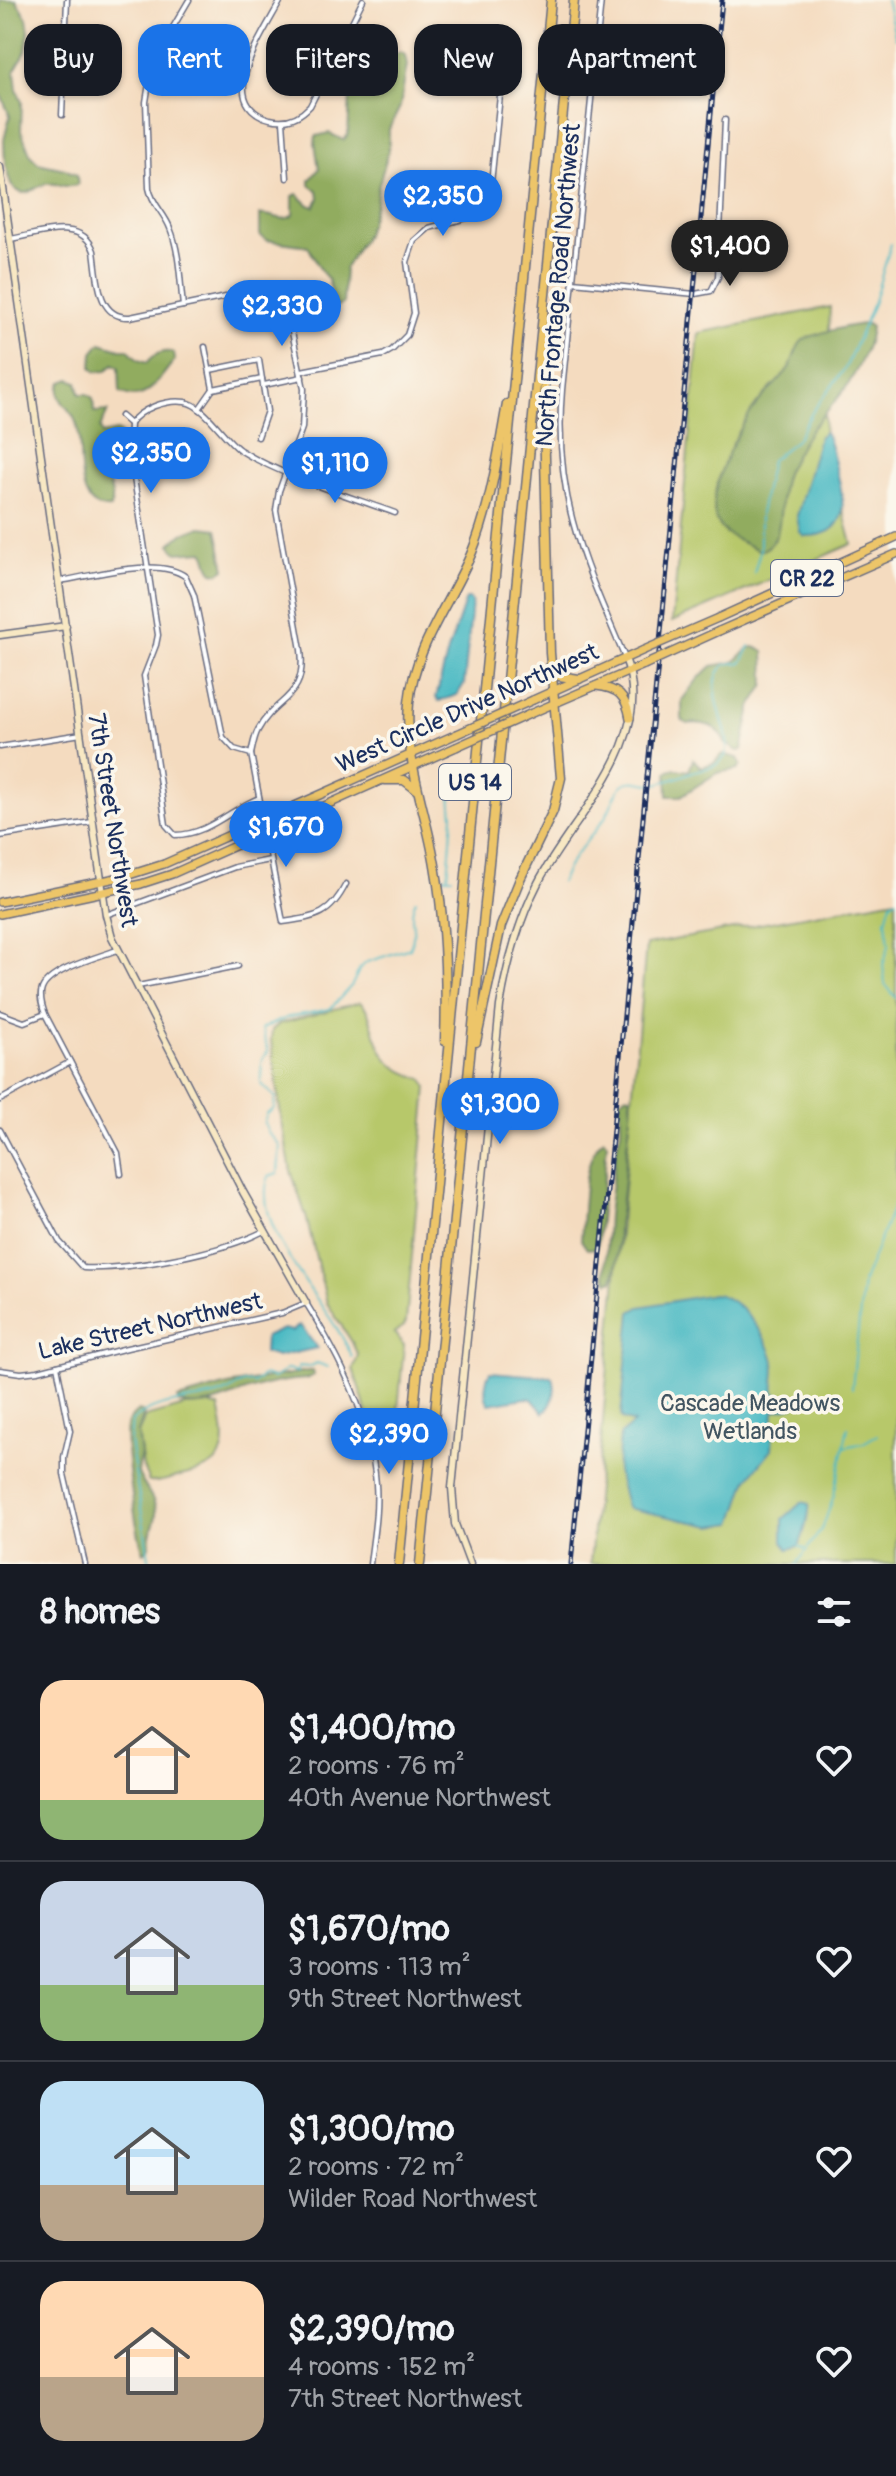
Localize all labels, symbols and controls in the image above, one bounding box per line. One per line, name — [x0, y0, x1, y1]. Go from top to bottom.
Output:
chip: Buy — [24, 24, 122, 96]
chip: Rent — [138, 24, 250, 96]
chip: Filters — [266, 24, 398, 96]
chip: New — [414, 24, 522, 96]
chip: Apartment — [538, 24, 725, 96]
street label: North Frontage Road Northwest — [530, 122, 587, 448]
pin: $2,350 — [378, 170, 508, 238]
text: $2,350 — [402, 180, 484, 212]
pin: $1,400 — [665, 220, 795, 288]
text: $1,400 — [689, 230, 771, 262]
pin: $2,330 — [217, 280, 347, 348]
text: $2,330 — [241, 290, 323, 322]
pin: $2,350 — [86, 427, 216, 495]
text: $2,350 — [110, 437, 192, 469]
pin: $1,110 — [270, 437, 400, 505]
text: $1,110 — [301, 447, 369, 479]
road number: CR 22 — [771, 560, 843, 596]
street label: West Circle Drive Northwest — [332, 637, 603, 779]
street label: 7th Street Northwest — [81, 711, 144, 929]
road number: US 14 — [439, 764, 511, 800]
pin: $1,670 — [221, 801, 351, 869]
text: $1,670 — [247, 811, 325, 843]
pin: $1,300 — [435, 1078, 565, 1146]
text: $1,300 — [460, 1088, 540, 1120]
street label: Lake Street Northwest — [35, 1287, 265, 1366]
park label: Cascade Meadows Wetlands — [660, 1389, 840, 1446]
pin: $2,390 — [324, 1408, 454, 1476]
text: $2,390 — [349, 1418, 429, 1450]
icon: filters — [812, 1590, 856, 1634]
text: 8 homes — [40, 1591, 160, 1634]
text: $1,400/mo — [288, 1707, 455, 1750]
icon: home — [104, 1712, 200, 1808]
icon: heart — [812, 1738, 856, 1782]
text: 2 rooms · 76 m² — [288, 1750, 465, 1782]
text: 40th Avenue Northwest — [288, 1782, 551, 1814]
text: $1,670/mo — [288, 1908, 450, 1951]
icon: home — [104, 1913, 200, 2009]
icon: heart — [812, 1939, 856, 1983]
text: 3 rooms · 113 m² — [288, 1951, 471, 1983]
text: 9th Street Northwest — [288, 1983, 522, 2015]
text: $1,300/mo — [288, 2108, 454, 2151]
icon: home — [104, 2113, 200, 2209]
icon: heart — [812, 2139, 856, 2183]
text: 2 rooms · 72 m² — [288, 2151, 464, 2183]
text: Wilder Road Northwest — [288, 2183, 537, 2215]
text: $2,390/mo — [288, 2308, 454, 2351]
icon: home — [104, 2313, 200, 2409]
icon: heart — [812, 2339, 856, 2383]
text: 4 rooms · 152 m² — [288, 2351, 475, 2383]
text: 7th Street Northwest — [288, 2383, 522, 2415]

